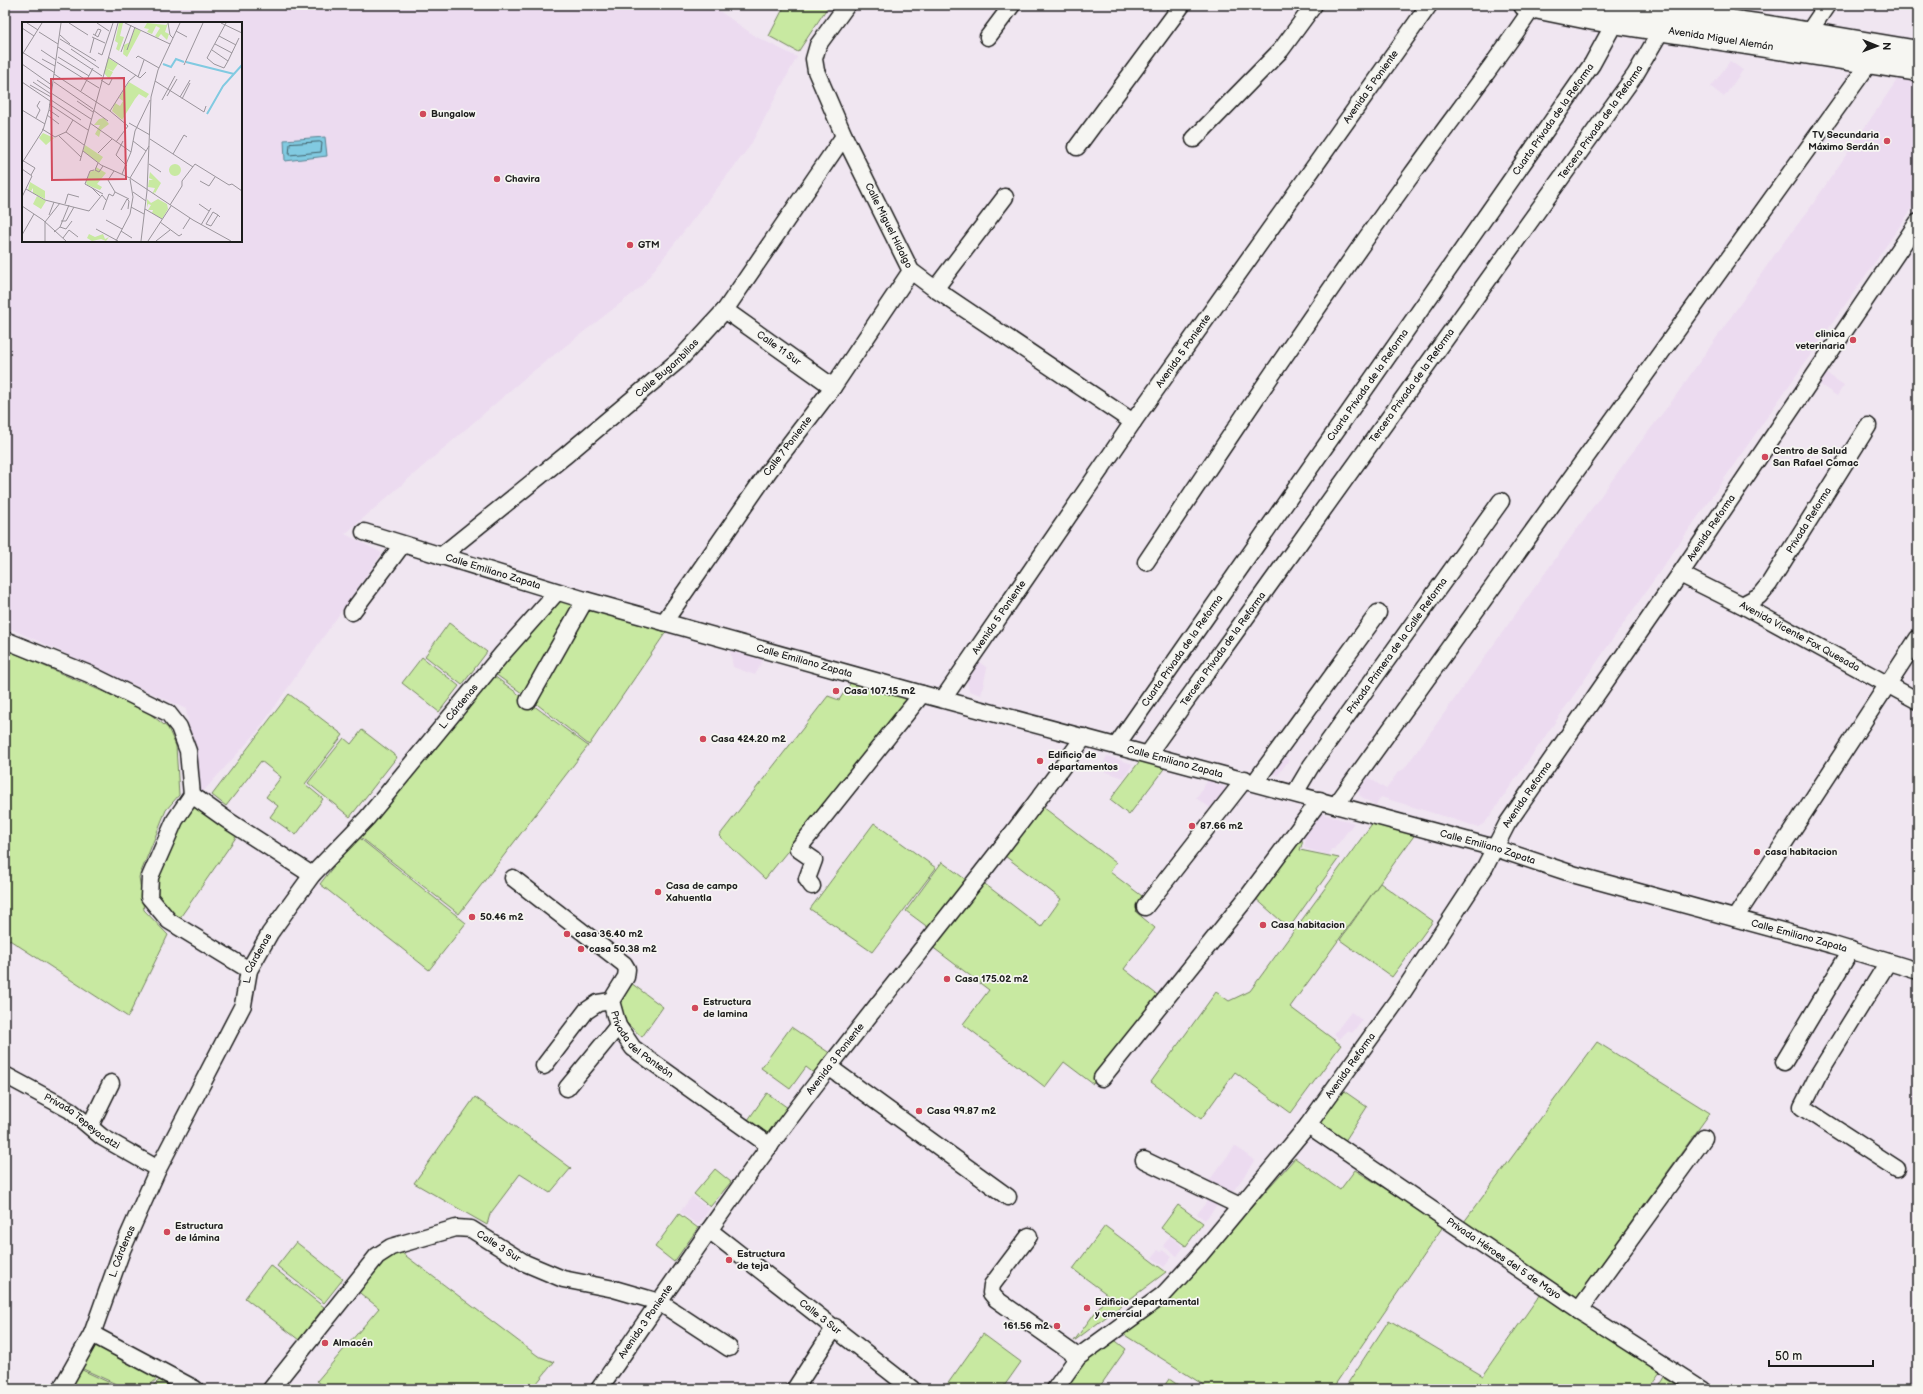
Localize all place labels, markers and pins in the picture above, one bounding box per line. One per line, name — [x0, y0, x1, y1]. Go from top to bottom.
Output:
place label: Bungalow — [431, 108, 476, 120]
marker: Bungalow — [418, 109, 428, 119]
place label: TV Secundaria Máximo Serdán — [1808, 129, 1879, 153]
marker: TV Secundaria Máximo Serdán — [1882, 136, 1892, 146]
place label: Chavira — [505, 173, 540, 185]
marker: Chavira — [492, 174, 502, 184]
place label: GTM — [638, 239, 660, 251]
marker: GTM — [625, 240, 635, 250]
place label: clinica veterinaria — [1795, 328, 1845, 352]
marker: clinica veterinaria — [1848, 335, 1858, 345]
place label: Centro de Salud San Rafael Comac — [1773, 445, 1859, 469]
marker: Centro de Salud San Rafael Comac — [1760, 452, 1770, 462]
place label: Casa 107.15 m2 — [844, 685, 916, 697]
marker: Casa 107.15 m2 — [831, 686, 841, 696]
place label: Casa 424.20 m2 — [711, 733, 786, 745]
marker: Casa 424.20 m2 — [698, 734, 708, 744]
place label: Edificio de departamentos — [1048, 749, 1118, 773]
marker: Edificio de departamentos — [1035, 756, 1045, 766]
place label: 87.66 m2 — [1200, 820, 1243, 832]
marker: 87.66 m2 — [1187, 821, 1197, 831]
place label: casa habitacion — [1765, 846, 1838, 858]
marker: casa habitacion — [1752, 847, 1762, 857]
place label: Casa de campo Xahuentla — [666, 880, 738, 904]
marker: Casa de campo Xahuentla — [653, 887, 663, 897]
place label: 50.46 m2 — [480, 911, 523, 923]
marker: 50.46 m2 — [467, 912, 477, 922]
place label: Casa habitacion — [1271, 919, 1345, 931]
marker: Casa habitacion — [1258, 920, 1268, 930]
place label: casa 36.40 m2 — [575, 928, 643, 940]
marker: casa 36.40 m2 — [562, 929, 572, 939]
place label: casa 50.38 m2 — [589, 943, 657, 955]
marker: casa 50.38 m2 — [576, 944, 586, 954]
place label: Casa 175.02 m2 — [955, 973, 1028, 985]
marker: Casa 175.02 m2 — [942, 974, 952, 984]
place label: Estructura de lamina — [703, 996, 752, 1020]
marker: Estructura de lamina — [690, 1003, 700, 1013]
place label: Casa 99.87 m2 — [927, 1105, 996, 1117]
marker: Casa 99.87 m2 — [914, 1106, 924, 1116]
place label: Estructura de lámina — [175, 1220, 224, 1244]
marker: Estructura de lámina — [162, 1227, 172, 1237]
place label: Estructura de teja — [737, 1248, 786, 1272]
marker: Estructura de teja — [724, 1255, 734, 1265]
place label: Edificio departamental y cmercial — [1095, 1296, 1199, 1320]
marker: Edificio departamental y cmercial — [1082, 1303, 1092, 1313]
place label: 161.56 m2 — [1003, 1320, 1049, 1332]
marker: 161.56 m2 — [1052, 1321, 1062, 1331]
place label: Almacén — [332, 1337, 373, 1349]
marker: Almacén — [320, 1338, 330, 1348]

